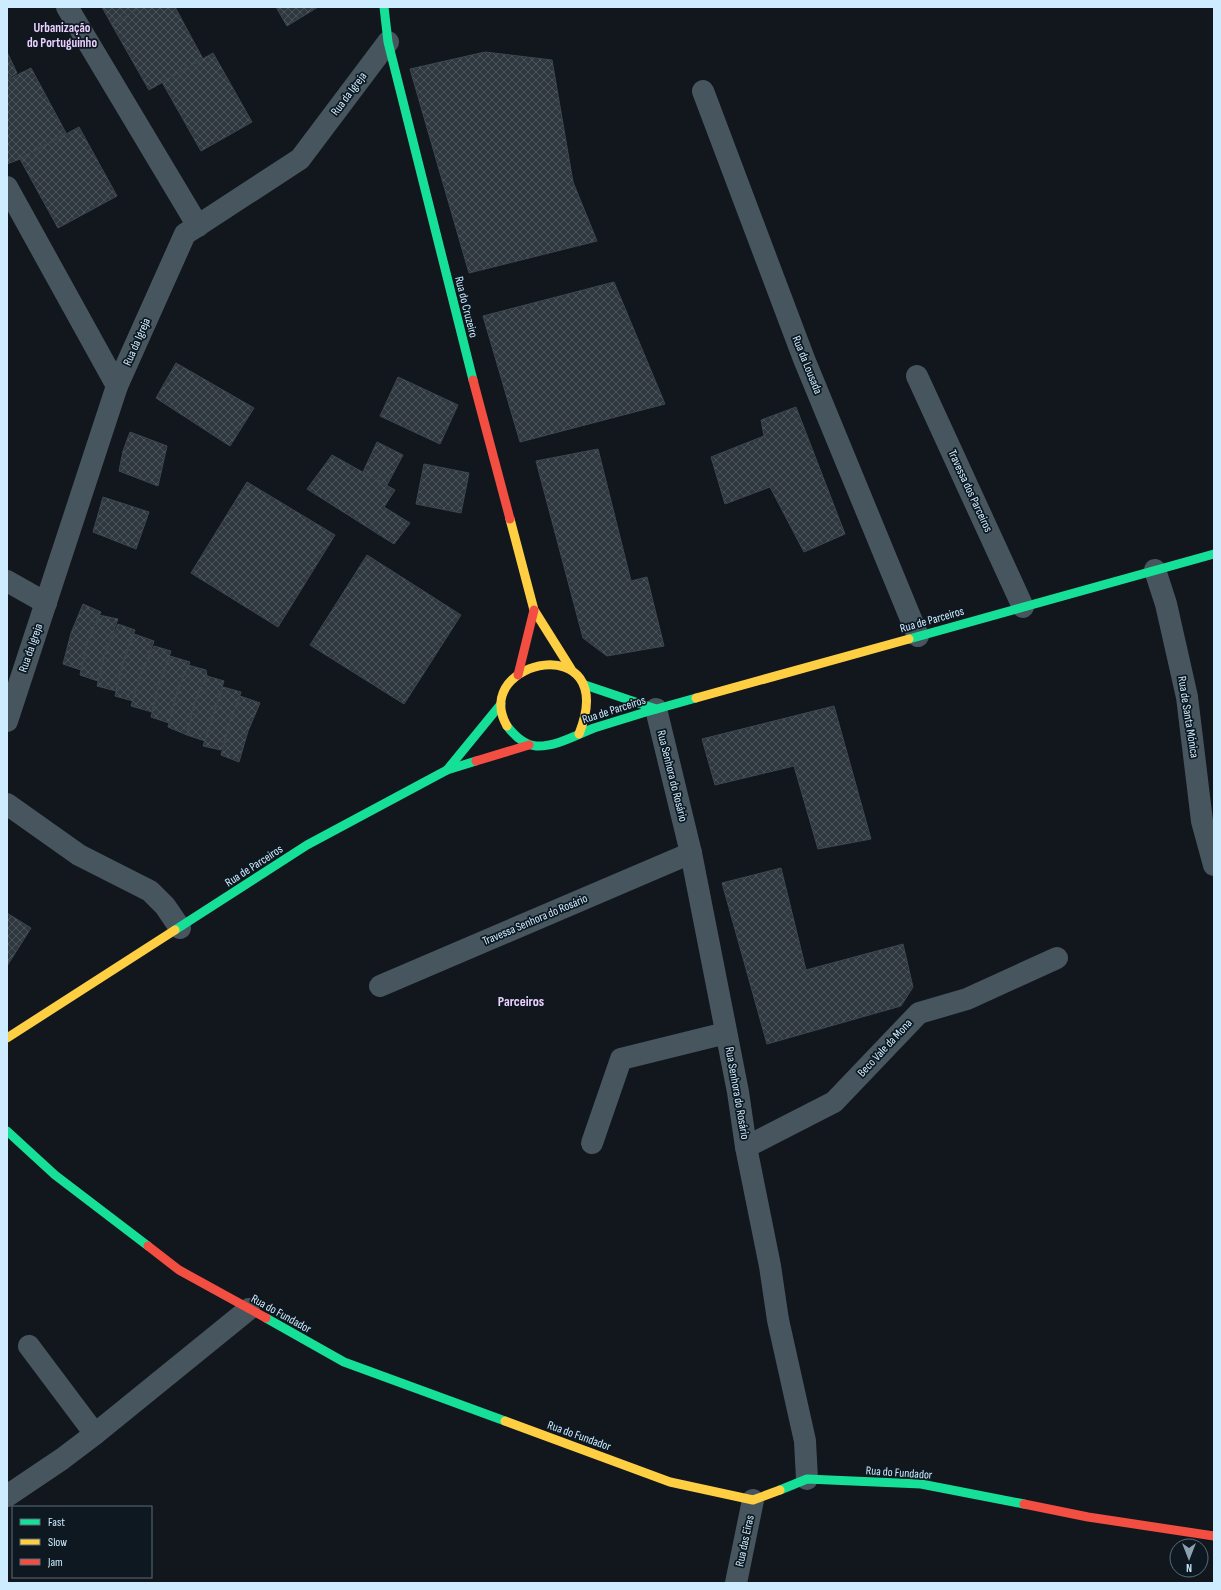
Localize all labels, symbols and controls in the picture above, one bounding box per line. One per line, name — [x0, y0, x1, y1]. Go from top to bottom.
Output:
district label: Urbanização do Portuguinho — [27, 20, 97, 51]
street label: Rua da Igreja — [328, 69, 370, 119]
street label: Rua do Cruzeiro — [451, 275, 481, 339]
street label: Rua da Igreja — [120, 315, 154, 368]
street label: Rua da Lousada — [789, 334, 826, 397]
street label: Travessa dos Parceiros — [944, 447, 996, 535]
street label: Rua de Parceiros — [898, 604, 966, 636]
street label: Rua da Igreja — [16, 621, 46, 674]
street label: Rua de Santa Mónica — [1174, 675, 1202, 759]
street label: Rua de Parceiros — [580, 693, 648, 727]
street label: Rua Senhora do Rosário — [653, 729, 691, 823]
street label: Rua de Parceiros — [222, 842, 286, 890]
street label: Travessa Senhora do Rosário — [480, 891, 590, 949]
district label: Parceiros — [498, 993, 544, 1010]
street label: Beco Vale da Mona — [854, 1016, 916, 1080]
street label: Rua Senhora do Rosário — [721, 1045, 753, 1141]
street label: Rua do Fundador — [248, 1291, 314, 1337]
street label: Rua do Fundador — [545, 1418, 613, 1455]
street label: Rua do Fundador — [865, 1463, 933, 1483]
legend — [12, 1506, 152, 1578]
street label: Rua das Eiras — [732, 1514, 758, 1568]
text: Fast — [48, 1515, 65, 1530]
text: Slow — [48, 1535, 67, 1550]
north arrow — [1169, 1538, 1209, 1578]
text: Jam — [47, 1555, 63, 1570]
text: N — [1186, 1561, 1192, 1574]

